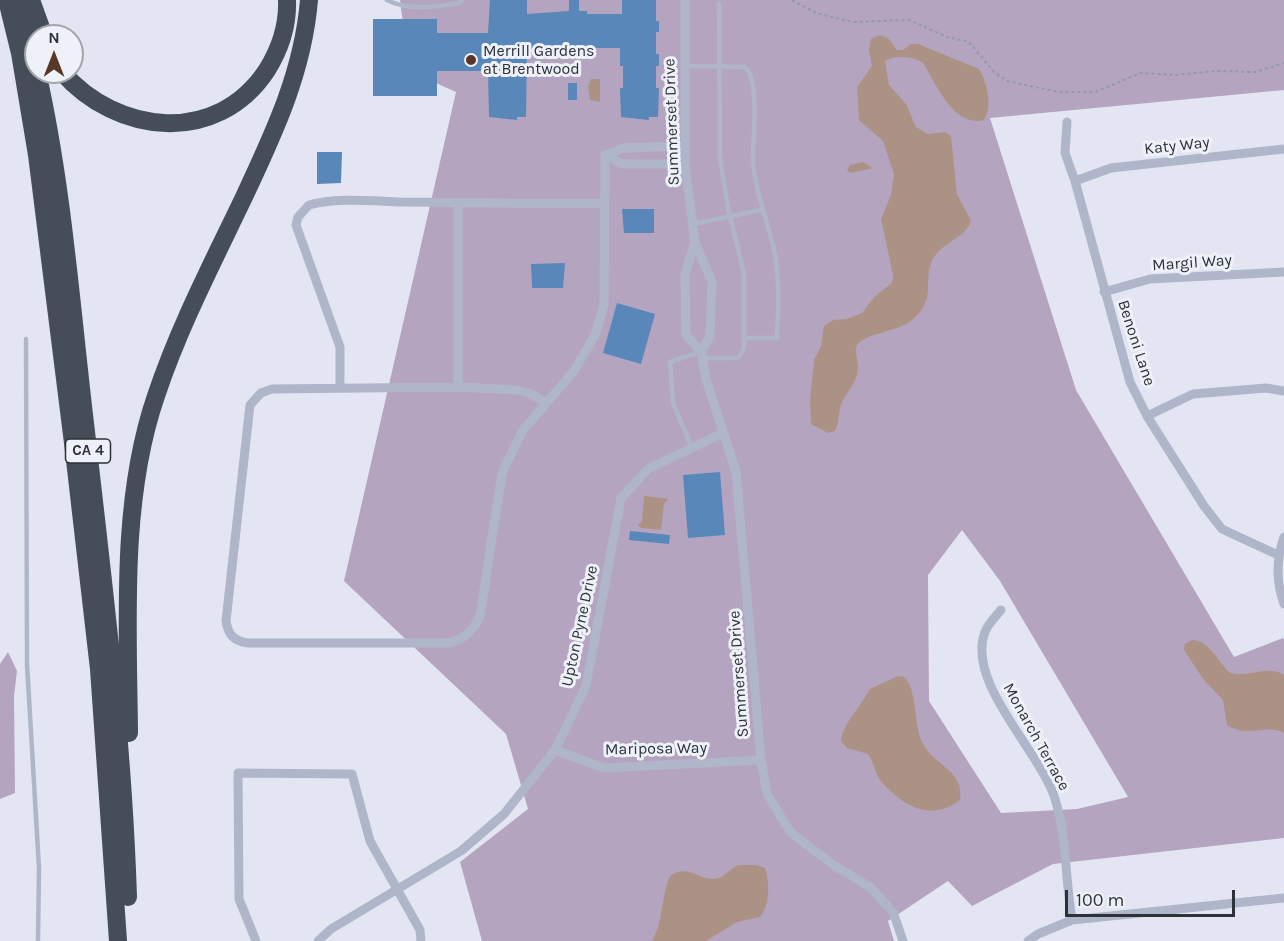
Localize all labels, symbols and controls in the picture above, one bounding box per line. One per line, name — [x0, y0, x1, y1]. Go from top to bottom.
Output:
north arrow — [24, 24, 84, 84]
text: N — [48, 28, 60, 47]
place label: Merrill Gardens at Brentwood — [483, 41, 595, 79]
marker: Merrill Gardens at Brentwood — [464, 53, 478, 67]
street label: Summerset Drive — [660, 58, 684, 186]
street label: Katy Way — [1143, 133, 1211, 159]
street label: Margil Way — [1151, 251, 1233, 275]
street label: Benoni Lane — [1113, 298, 1159, 388]
road number: CA 4 — [66, 439, 110, 463]
street label: Upton Pyne Drive — [558, 564, 602, 688]
street label: Summerset Drive — [725, 610, 753, 738]
street label: Monarch Terrace — [998, 680, 1074, 794]
street label: Mariposa Way — [605, 739, 707, 759]
scale bar — [1068, 878, 1238, 916]
text: 100 m — [1076, 889, 1124, 911]

